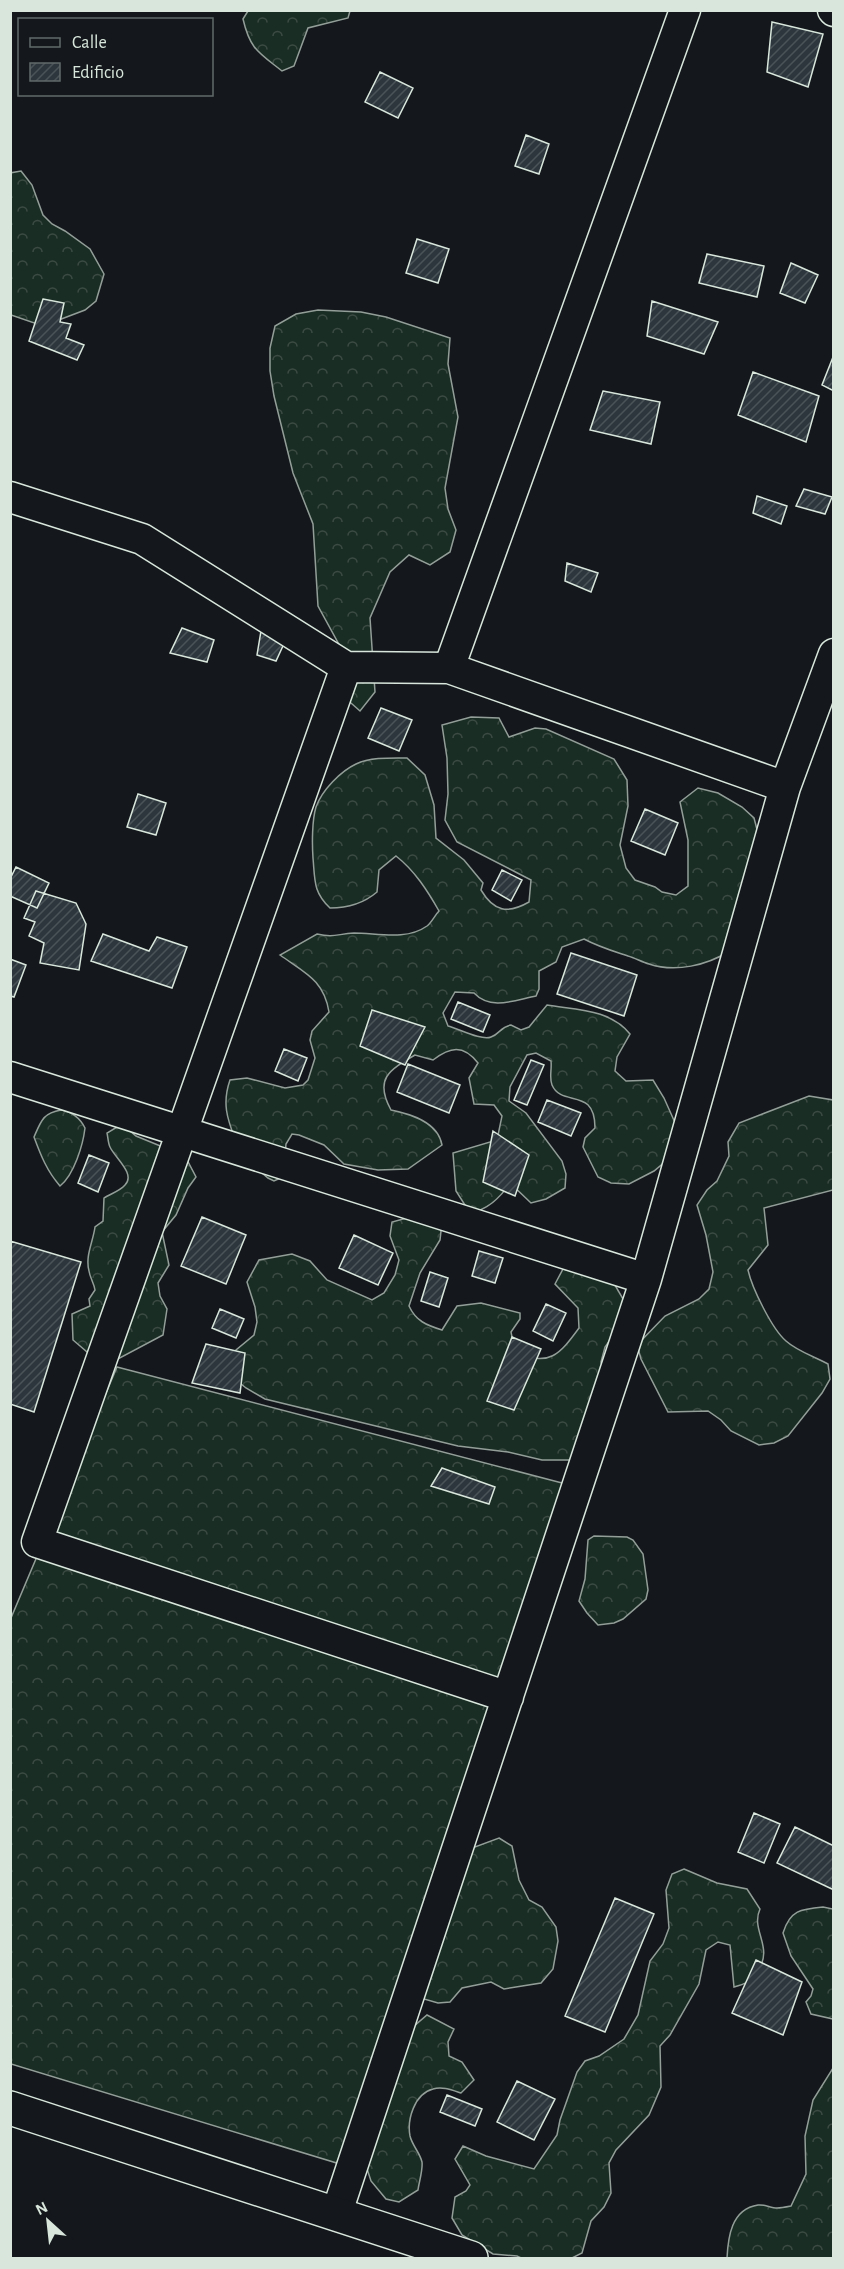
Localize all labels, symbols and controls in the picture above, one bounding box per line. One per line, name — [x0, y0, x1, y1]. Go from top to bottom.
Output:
legend — [18, 18, 213, 96]
text: Calle — [72, 34, 107, 52]
text: Edificio — [72, 64, 124, 82]
north arrow — [18, 2191, 78, 2251]
text: N — [33, 2199, 50, 2218]

